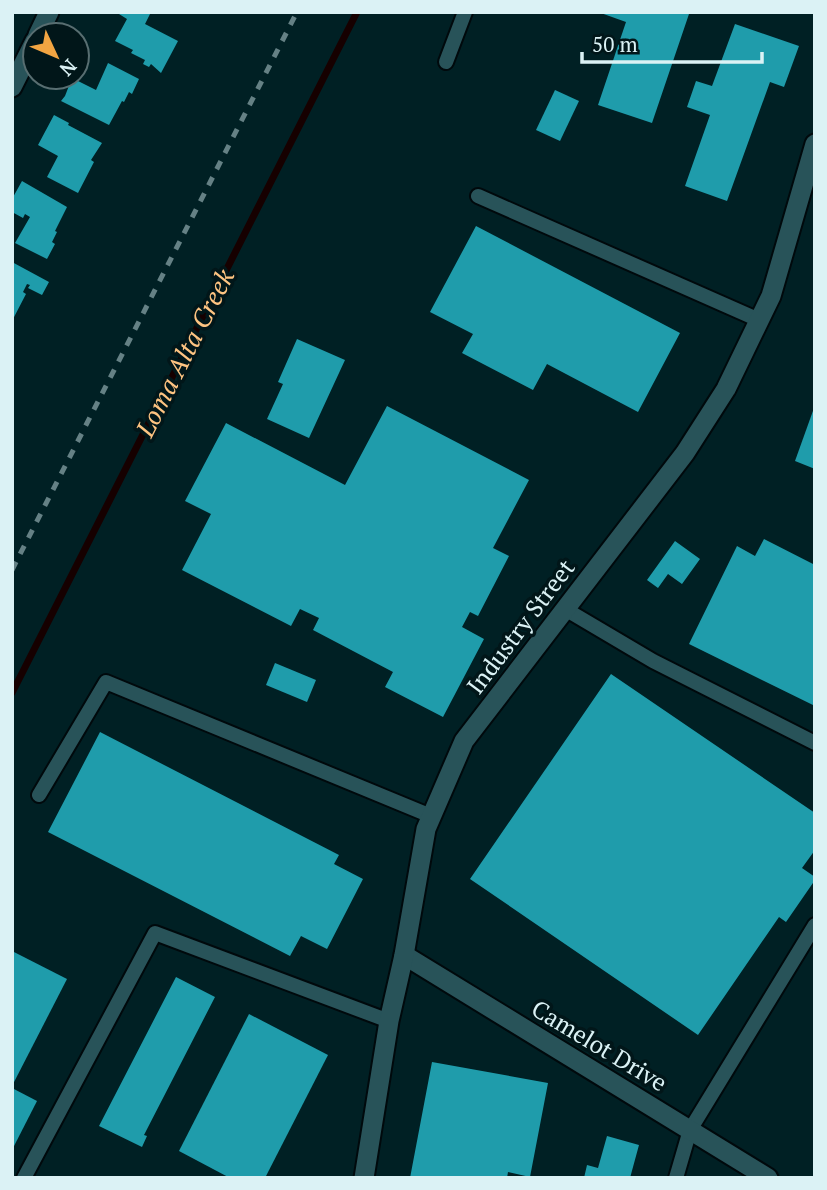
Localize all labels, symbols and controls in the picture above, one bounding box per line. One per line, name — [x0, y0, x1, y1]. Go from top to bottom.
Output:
north arrow — [21, 21, 91, 91]
scale bar — [582, 21, 762, 65]
text: 50 m — [592, 30, 638, 58]
text: N — [54, 54, 83, 82]
water label: Loma Alta Creek — [127, 262, 241, 443]
street label: Industry Street — [459, 553, 581, 700]
street label: Camelot Drive — [526, 992, 673, 1098]

